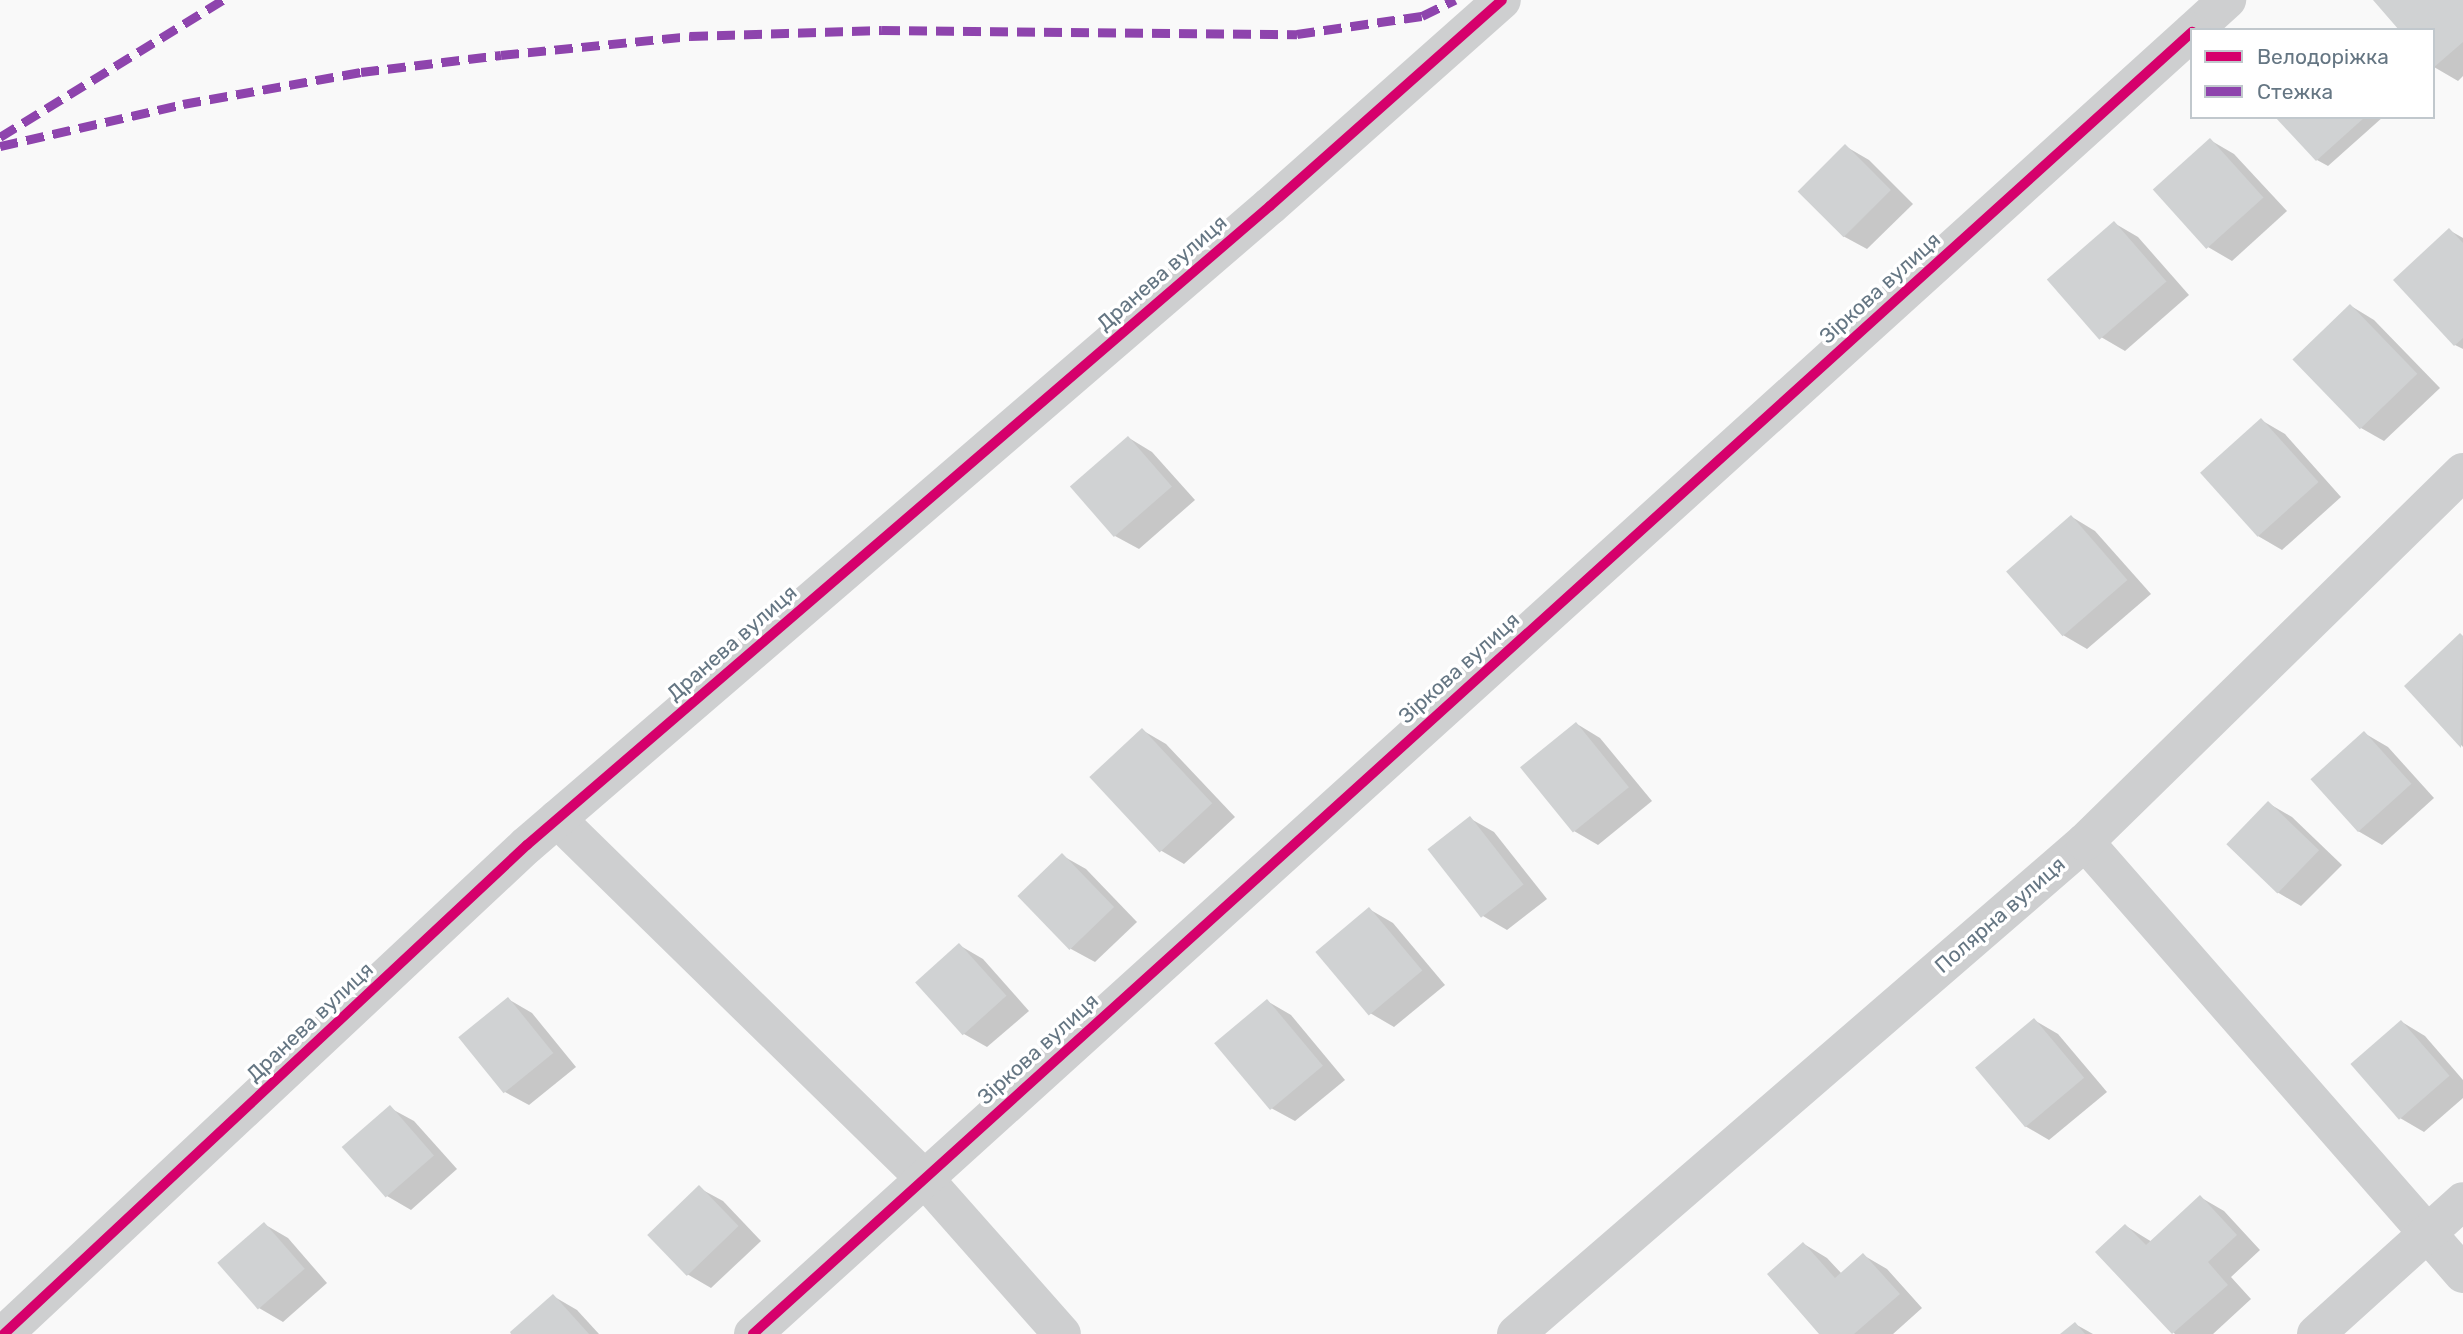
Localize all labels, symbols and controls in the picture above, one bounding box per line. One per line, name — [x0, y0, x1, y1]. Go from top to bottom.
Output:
legend — [2190, 28, 2435, 119]
text: Велодоріжка — [2257, 44, 2389, 69]
text: Стежка — [2257, 79, 2333, 104]
street label: Дранева вулиця — [1092, 210, 1232, 336]
street label: Зіркова вулиця — [1814, 227, 1946, 349]
street label: Дранева вулиця — [662, 580, 802, 706]
street label: Зіркова вулиця — [1393, 607, 1525, 729]
street label: Полярна вулиця — [1930, 852, 2070, 978]
street label: Дранева вулиця — [241, 957, 379, 1087]
street label: Зіркова вулиця — [972, 988, 1104, 1110]

